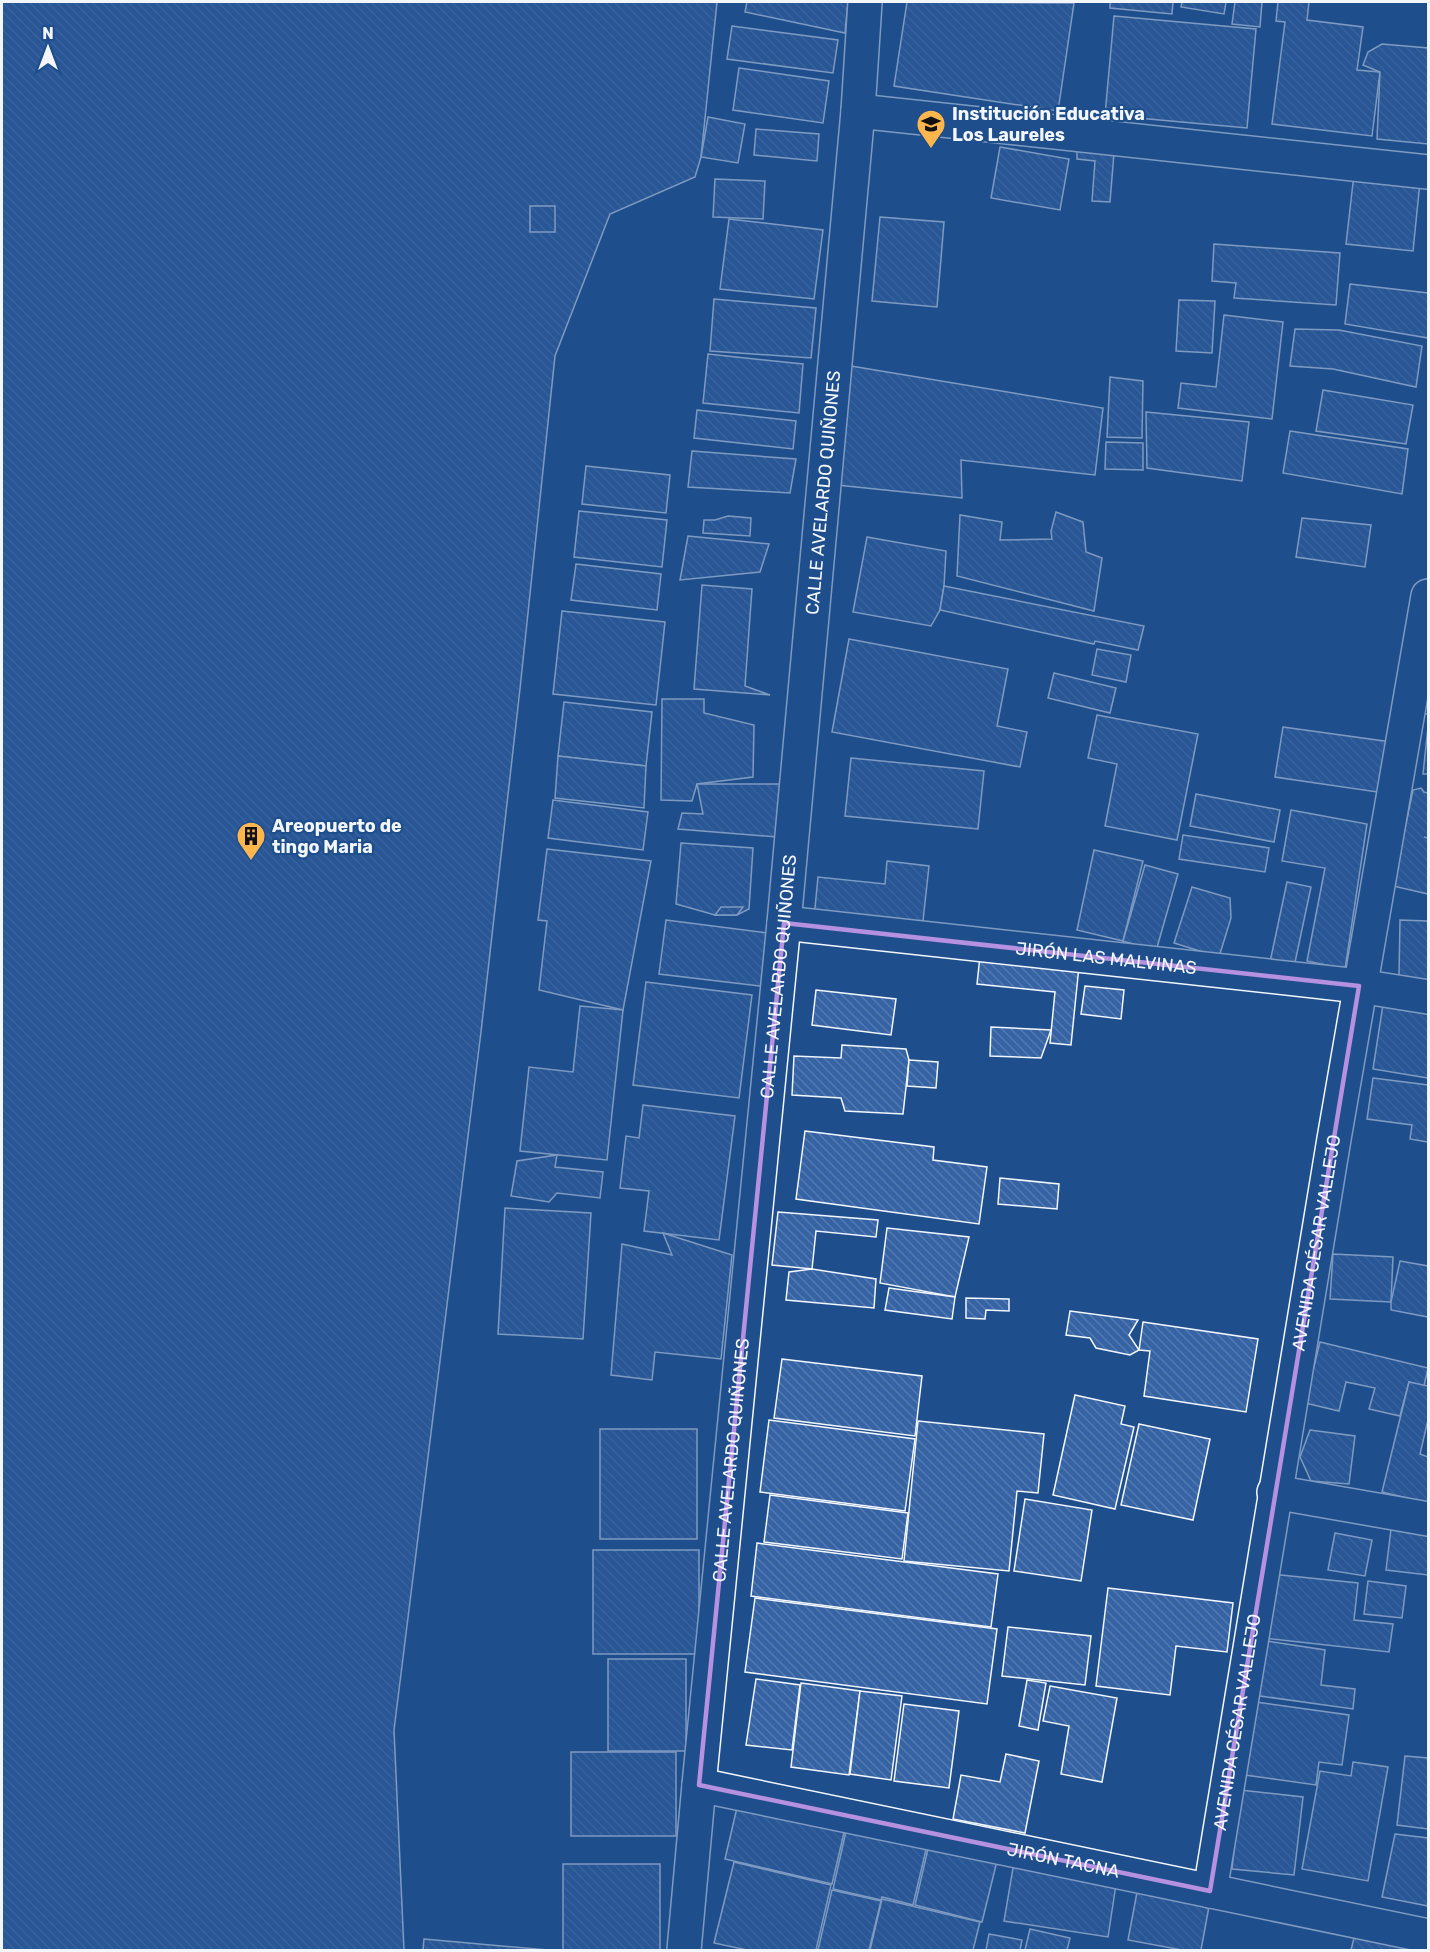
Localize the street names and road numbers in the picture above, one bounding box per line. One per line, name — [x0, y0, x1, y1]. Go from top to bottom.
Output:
street label: CALLE AVELARDO QUIÑONES — [801, 370, 845, 616]
street label: CALLE AVELARDO QUIÑONES — [756, 854, 801, 1100]
street label: JIRÓN LAS MALVINAS — [1014, 937, 1198, 979]
street label: AVENIDA CÉSAR VALLEJO — [1287, 1133, 1346, 1353]
street label: CALLE AVELARDO QUIÑONES — [708, 1337, 754, 1583]
street label: AVENIDA CÉSAR VALLEJO — [1209, 1612, 1266, 1832]
street label: JIRÓN TACNA — [1005, 1838, 1121, 1883]

